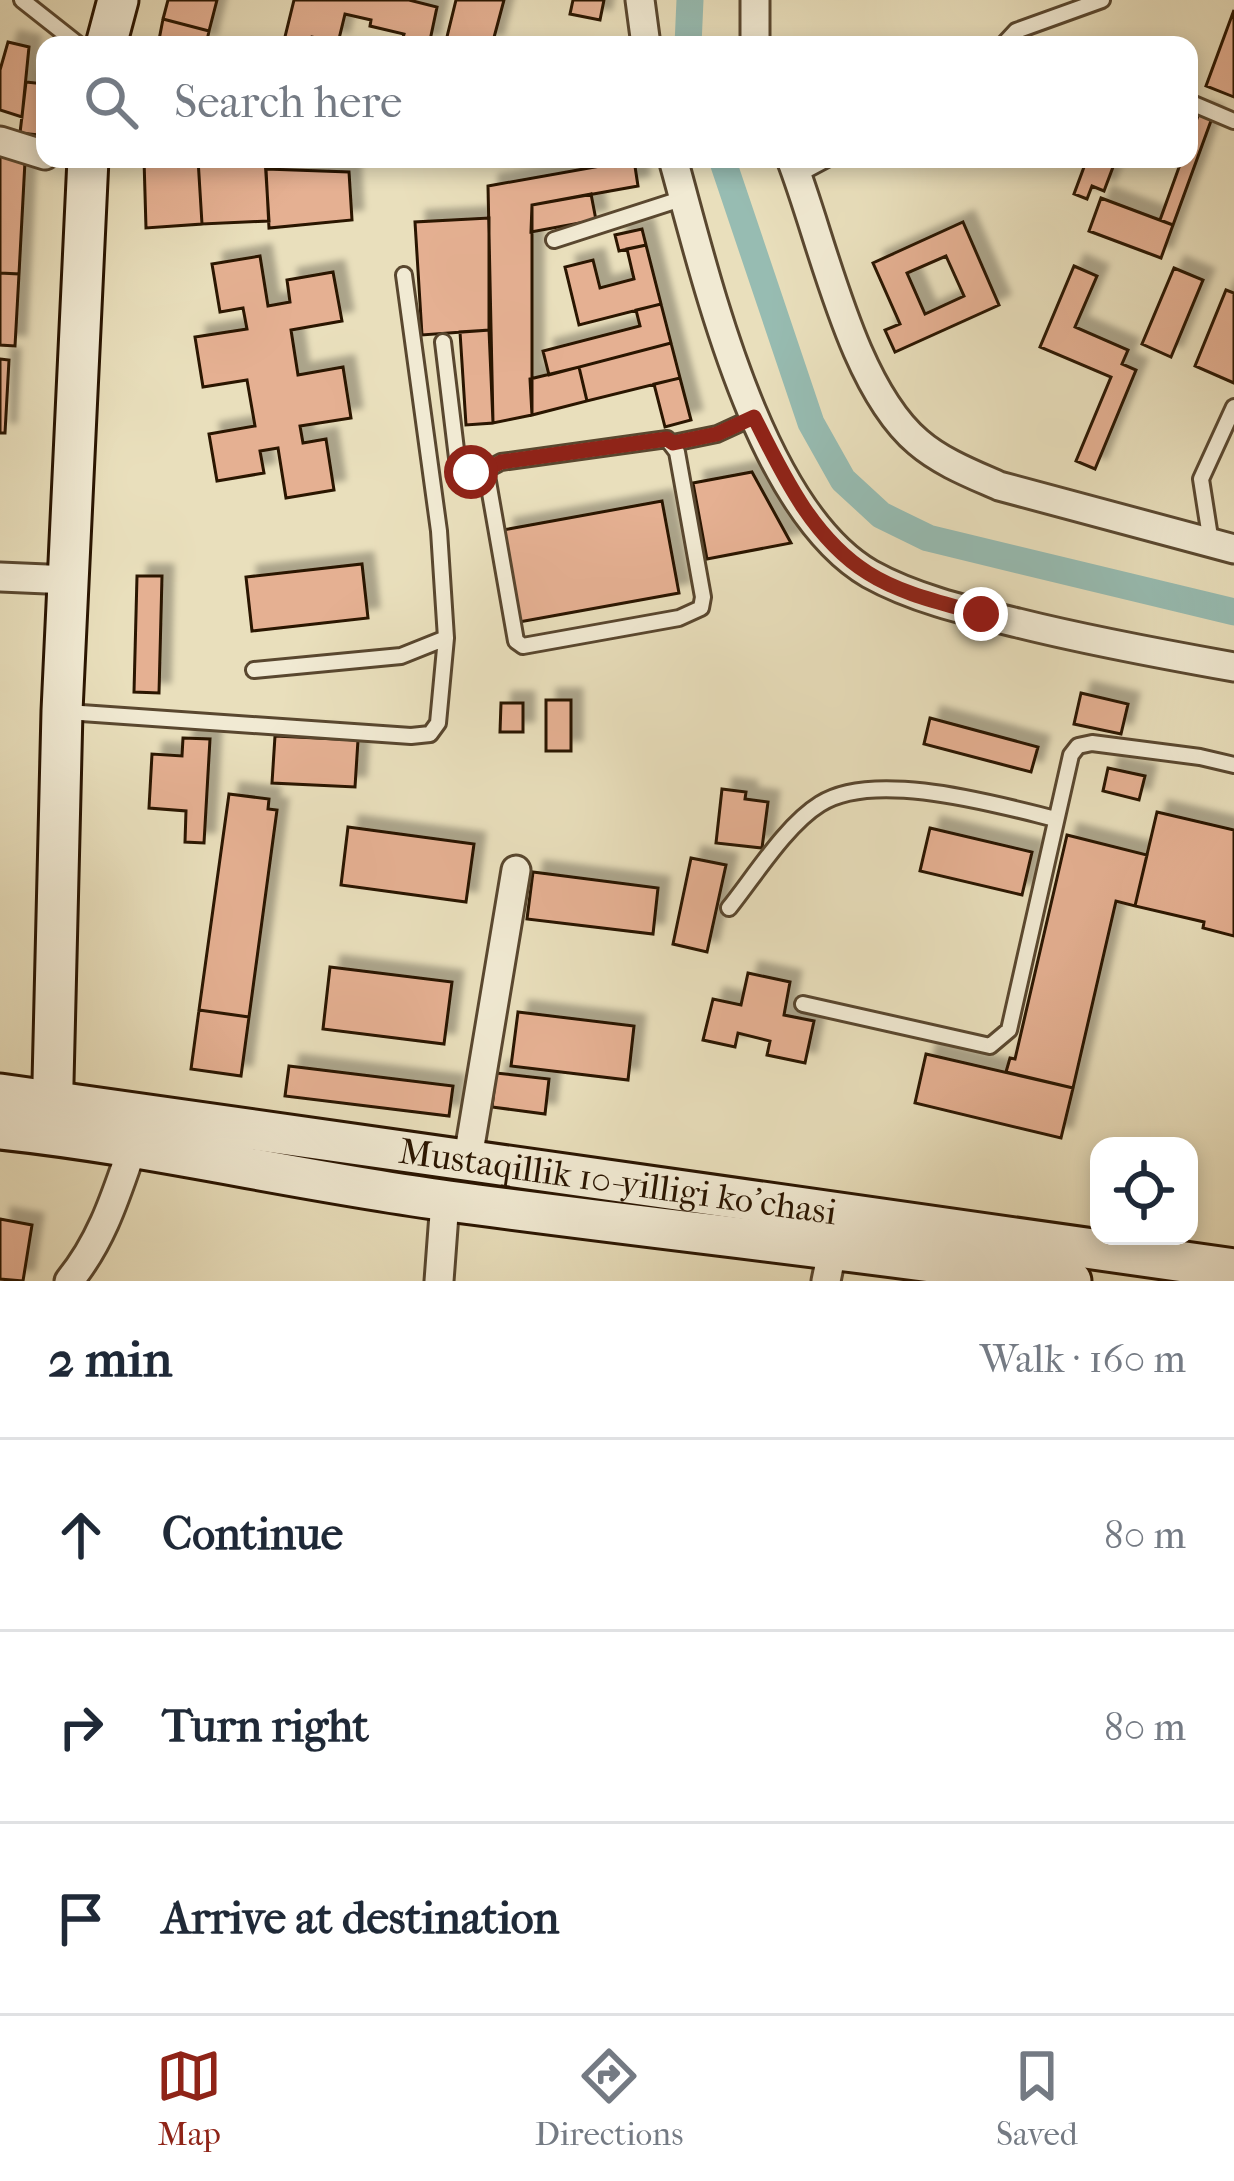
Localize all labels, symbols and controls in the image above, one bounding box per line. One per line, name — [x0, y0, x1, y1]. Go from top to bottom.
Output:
search box — [36, 36, 1198, 168]
icon: search — [78, 69, 144, 135]
text: Search here — [174, 76, 402, 129]
route start — [444, 445, 498, 499]
route end — [954, 587, 1008, 641]
street label: Mustaqillik 10-yilligi ko'chasi — [396, 1130, 840, 1233]
map controls — [1090, 1137, 1198, 1245]
button: locate — [1090, 1137, 1198, 1245]
text: 2 min — [48, 1329, 172, 1389]
text: Walk · 160 m — [980, 1336, 1186, 1382]
icon: ahead — [48, 1502, 114, 1568]
text: Continue — [162, 1508, 343, 1561]
text: 80 m — [1104, 1512, 1186, 1558]
icon: right — [48, 1694, 114, 1760]
text: Turn right — [162, 1700, 369, 1753]
text: 80 m — [1104, 1704, 1186, 1750]
icon: arrive — [48, 1886, 114, 1952]
text: Arrive at destination — [162, 1892, 559, 1945]
tab: Map — [156, 2043, 222, 2154]
tab: Directions — [535, 2043, 683, 2154]
tab: Saved — [996, 2043, 1078, 2154]

